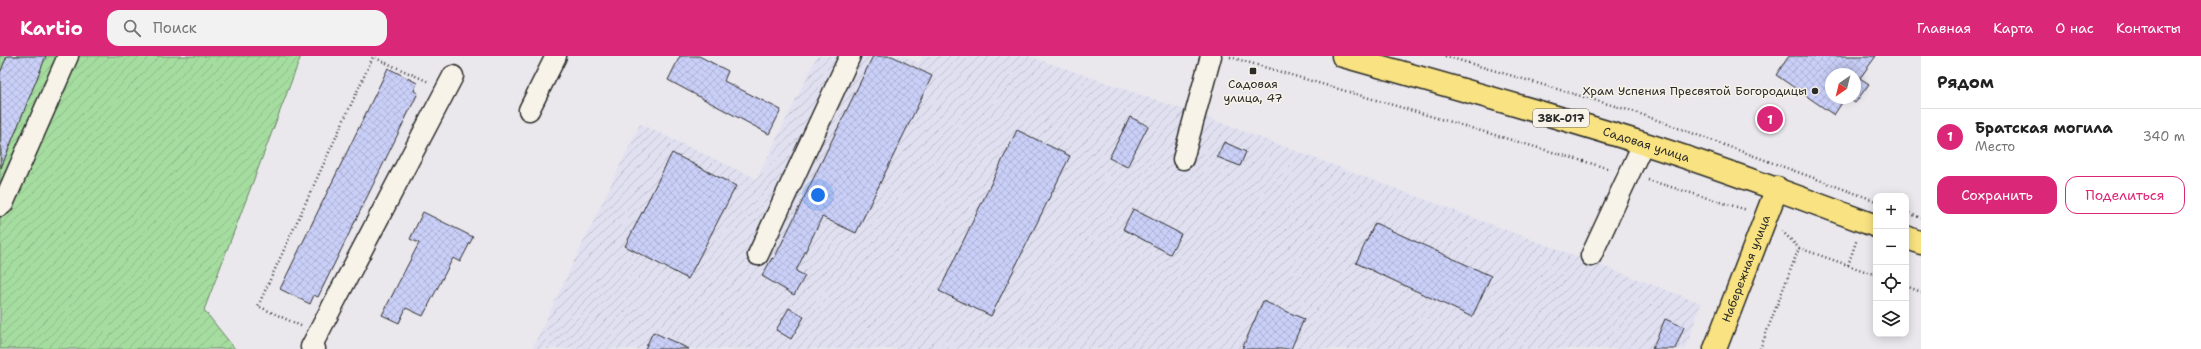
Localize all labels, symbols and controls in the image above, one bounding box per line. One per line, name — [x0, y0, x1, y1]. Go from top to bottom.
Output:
search box — [107, 10, 387, 46]
text: Kartio — [20, 16, 83, 41]
icon: search — [121, 17, 143, 39]
text: Поиск — [153, 18, 197, 38]
text: Главная — [1917, 19, 1971, 37]
text: Карта — [1993, 19, 2033, 37]
text: О нас — [2055, 19, 2094, 37]
text: Контакты — [2116, 19, 2181, 37]
marker: Садовая улица, 47 — [1248, 66, 1258, 76]
north arrow — [1825, 68, 1861, 104]
text: Рядом — [1937, 71, 1994, 93]
place label: Садовая улица, 47 — [1223, 76, 1283, 106]
place label: Храм Успения Пресвятой Богородицы — [1583, 83, 1807, 99]
marker: Храм Успения Пресвятой Богородицы — [1810, 86, 1820, 96]
pin: 1 — [1757, 104, 1783, 134]
road number: 38К-017 — [1533, 109, 1589, 127]
text: Братская могила — [1975, 118, 2113, 138]
street label: Садовая улица — [1601, 123, 1692, 166]
text: 1 — [1947, 128, 1953, 145]
text: 340 m — [2143, 128, 2185, 145]
text: Место — [1975, 138, 2015, 155]
button: Сохранить — [1937, 176, 2057, 214]
button: Поделиться — [2065, 176, 2185, 214]
your location — [808, 185, 828, 205]
map controls — [1873, 193, 1909, 337]
button: + — [1873, 193, 1909, 229]
street label: Набережная улица — [1718, 212, 1774, 325]
button: − — [1873, 229, 1909, 265]
button: locate — [1873, 265, 1909, 301]
button: layers — [1873, 301, 1909, 337]

